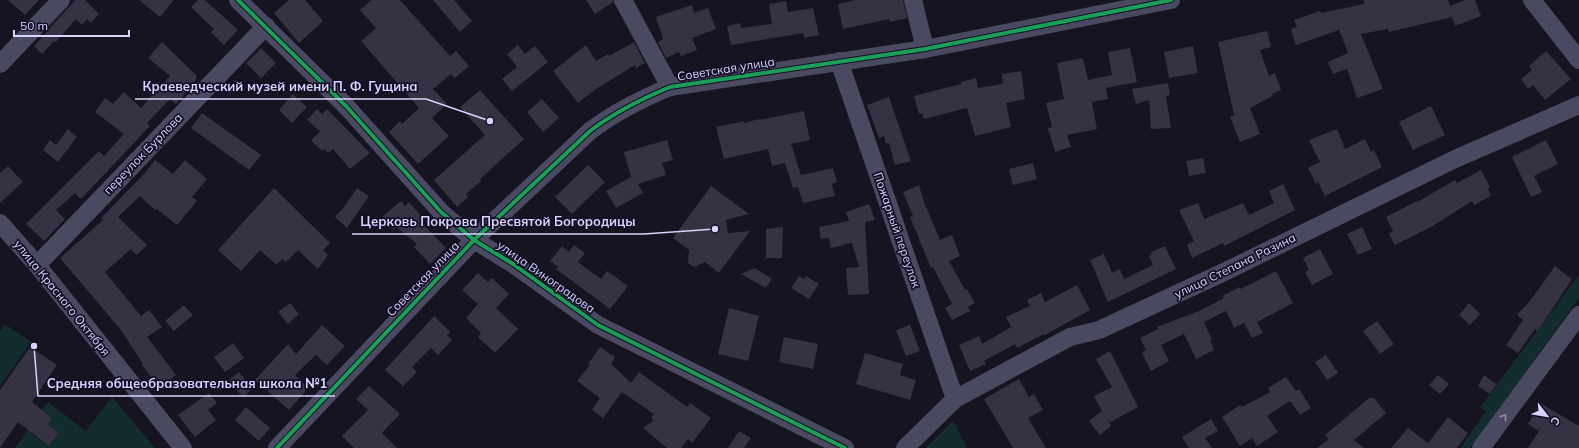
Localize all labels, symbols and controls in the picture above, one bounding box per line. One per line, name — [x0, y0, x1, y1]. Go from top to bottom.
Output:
scale bar — [14, 12, 129, 38]
text: 50 m — [20, 18, 48, 33]
street label: Советская улица — [676, 53, 776, 84]
callout: Краеведческий музей имени П. Ф. Гущина — [135, 74, 426, 99]
text: Краеведческий музей имени П. Ф. Гущина — [142, 78, 418, 95]
street label: переулок Бурлова — [100, 110, 185, 197]
street label: Пожарный переулок — [871, 170, 924, 290]
callout: Церковь Покрова Пресвятой Богородицы — [352, 209, 644, 234]
text: Церковь Покрова Пресвятой Богородицы — [360, 213, 636, 229]
street label: улица Степана Разина — [1172, 230, 1298, 301]
street label: улица Красного Октября — [11, 237, 114, 359]
street label: улица Виноградова — [495, 237, 598, 316]
street label: Советская улица — [383, 238, 462, 319]
callout: Средняя общеобразовательная школа №1 — [38, 371, 335, 396]
text: Средняя общеобразовательная школа №1 — [47, 375, 328, 391]
north arrow — [1527, 396, 1567, 436]
one-way arrow — [1499, 414, 1506, 421]
text: С — [1547, 414, 1564, 428]

